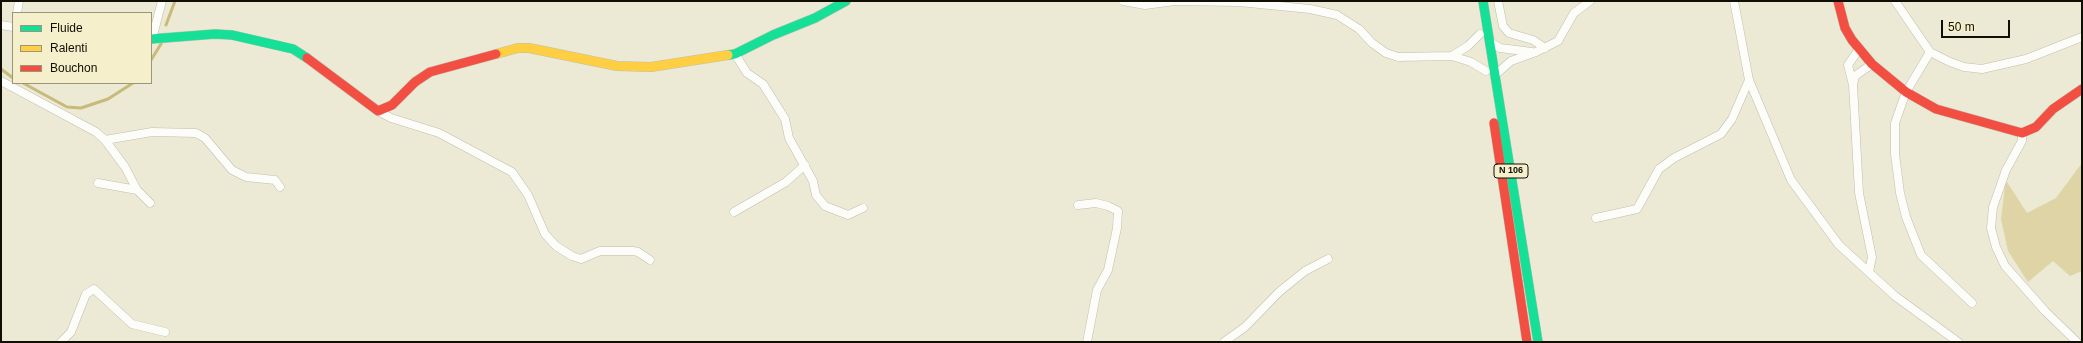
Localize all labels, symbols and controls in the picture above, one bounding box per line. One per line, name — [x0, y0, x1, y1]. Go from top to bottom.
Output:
legend — [12, 12, 152, 84]
scale bar — [1943, 12, 2012, 38]
text: 50 m — [1948, 20, 1975, 34]
text: Fluide — [50, 21, 83, 35]
text: Ralenti — [50, 41, 87, 55]
text: Bouchon — [50, 61, 97, 75]
road number: N 106 — [1494, 164, 1528, 178]

